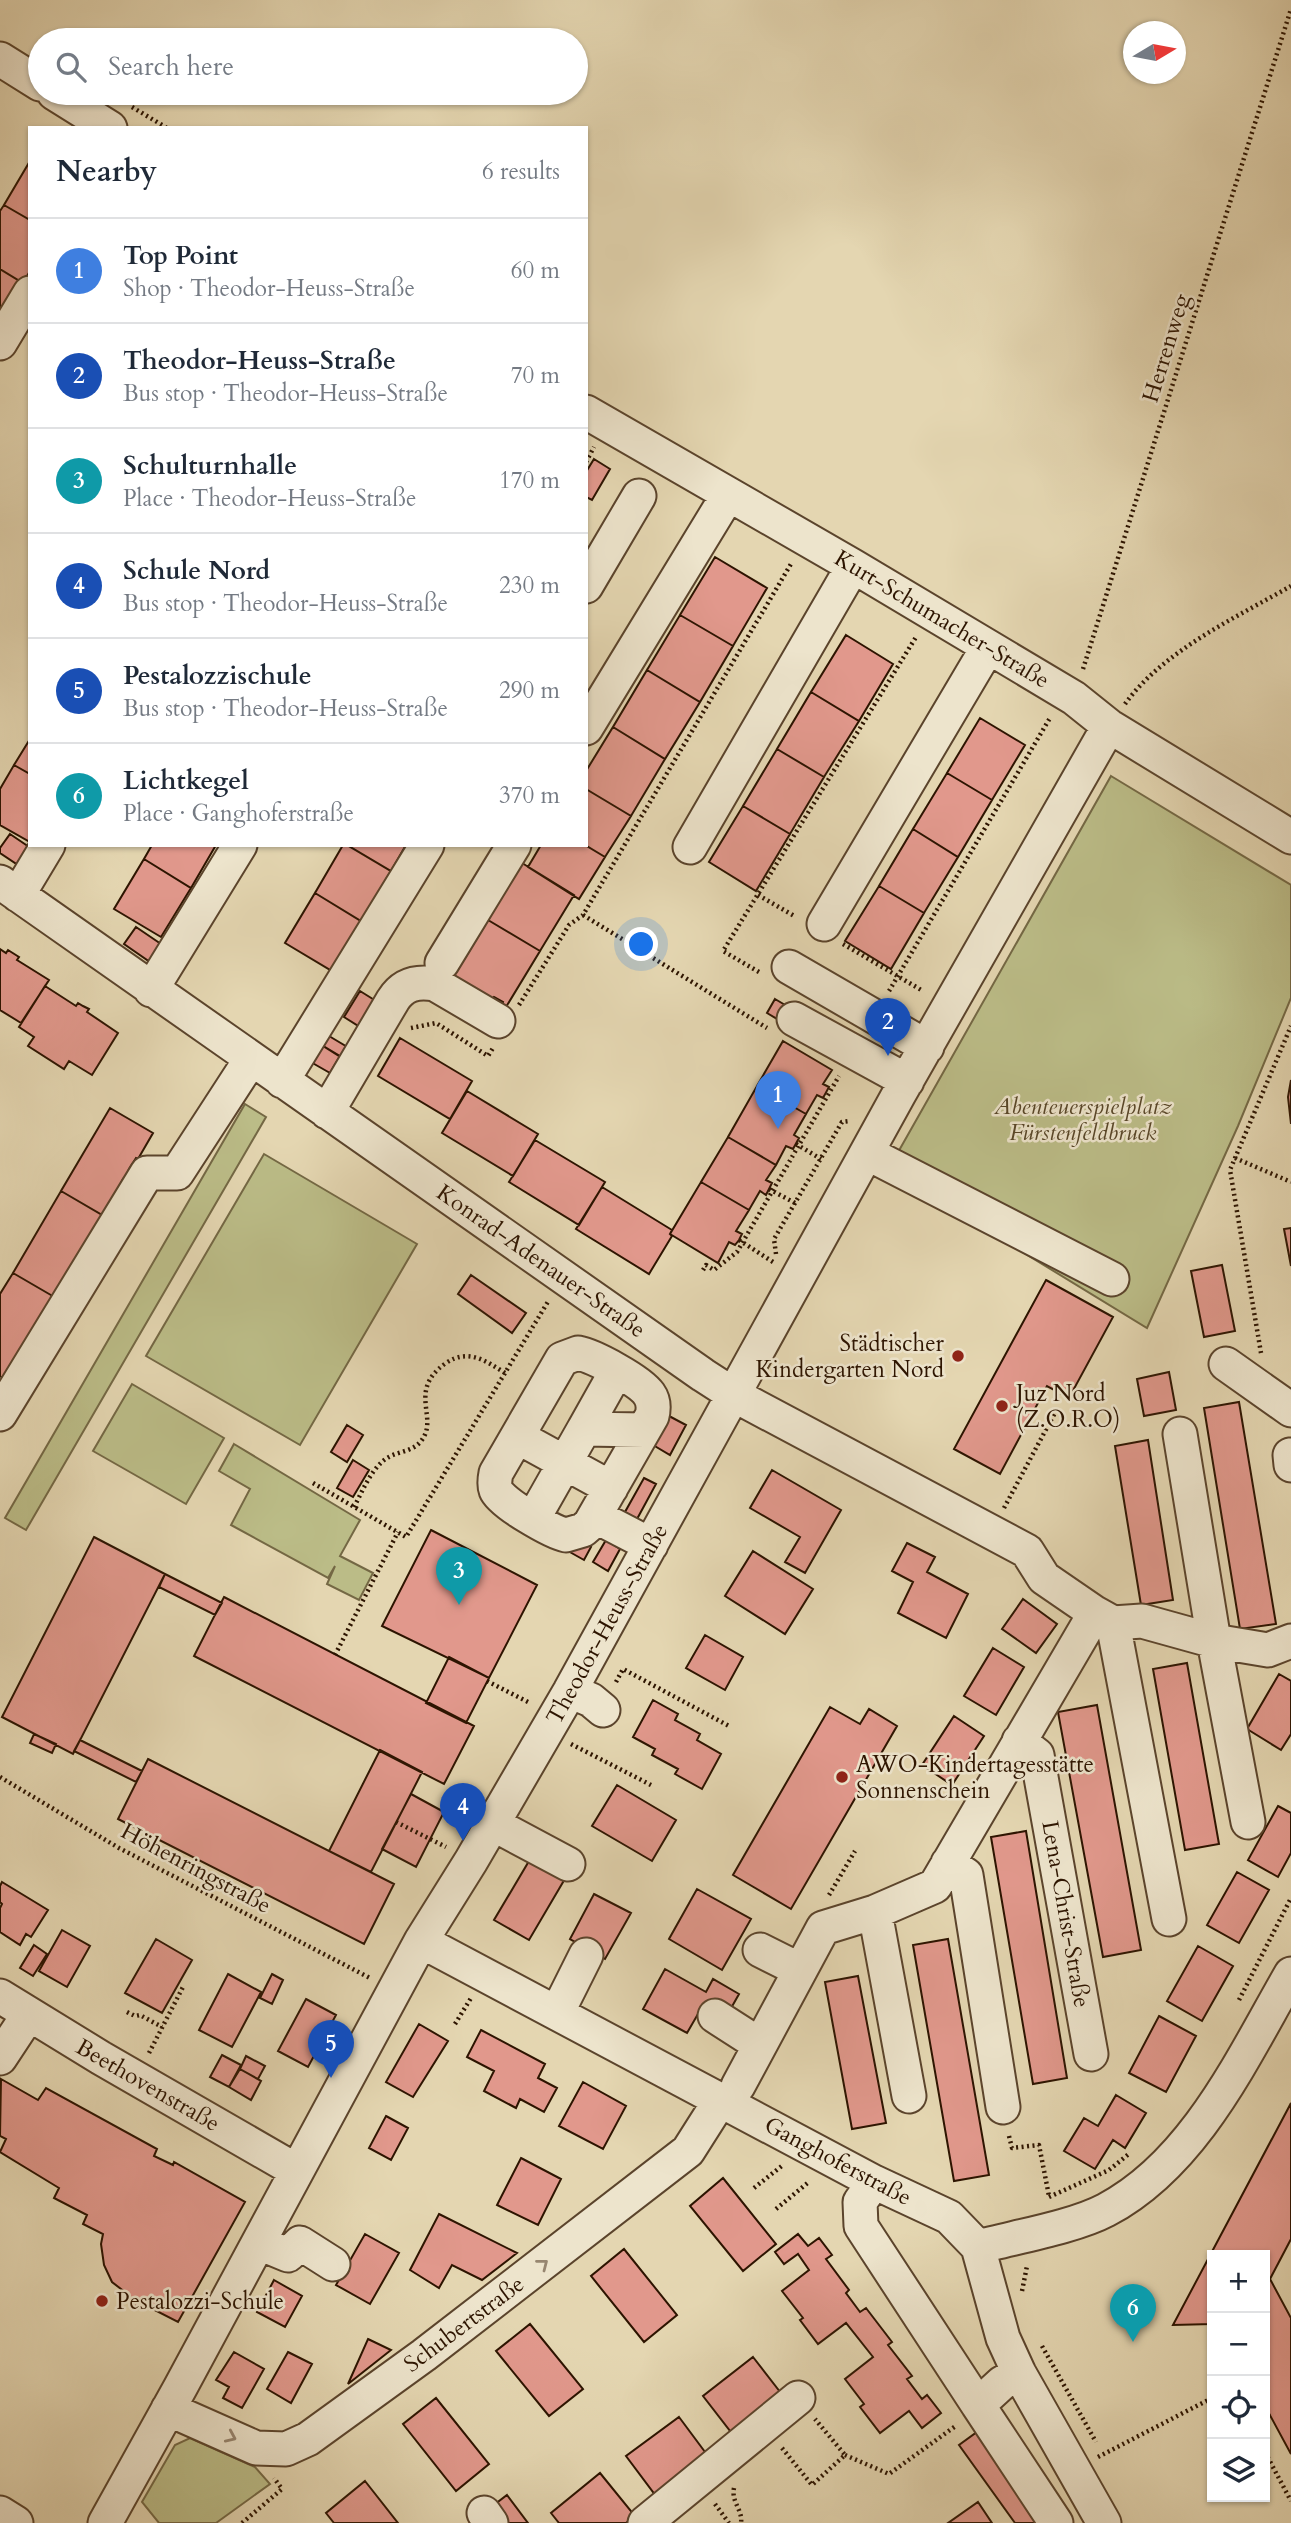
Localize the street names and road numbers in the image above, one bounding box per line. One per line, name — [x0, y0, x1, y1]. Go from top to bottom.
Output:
street label: Herrenweg — [1135, 290, 1197, 406]
street label: Kurt-Schumacher-Straße — [829, 542, 1055, 696]
street label: Konrad-Adenauer-Straße — [430, 1177, 652, 1345]
street label: Theodor-Heuss-Straße — [539, 1518, 675, 1730]
street label: Höhenringstraße — [115, 1815, 277, 1921]
street label: Lena-Christ-Straße — [1034, 1818, 1098, 2010]
street label: Beethovenstraße — [70, 2031, 226, 2139]
street label: Ganghoferstraße — [759, 2109, 917, 2213]
street label: Schubertstraße — [398, 2269, 530, 2379]

